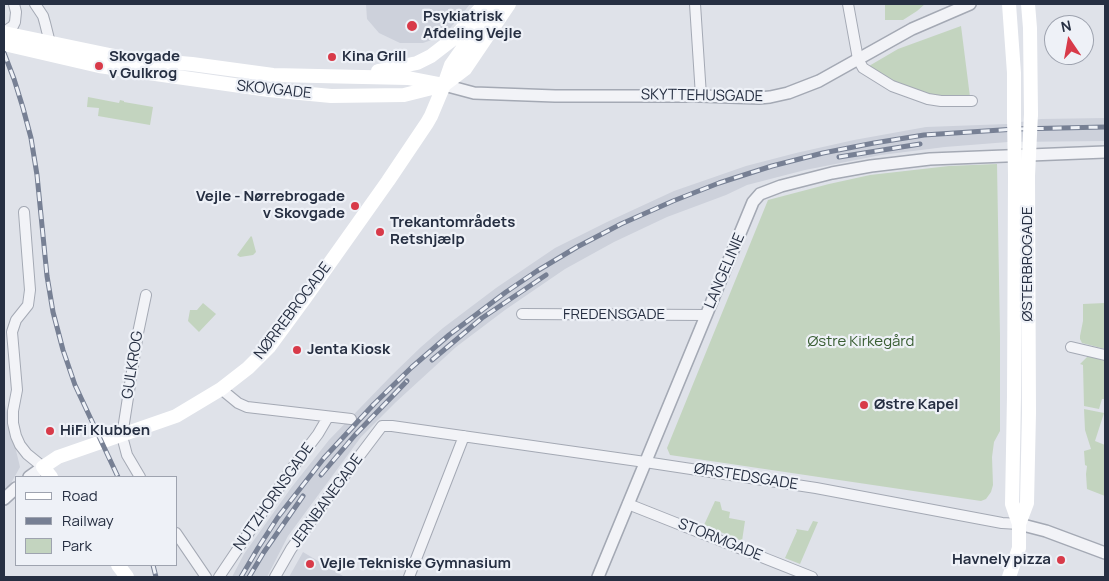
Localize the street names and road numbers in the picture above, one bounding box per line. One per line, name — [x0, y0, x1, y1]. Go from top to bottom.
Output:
street label: SKOVGADE — [236, 77, 312, 103]
street label: SKYTTEHUSGADE — [641, 86, 763, 106]
street label: ØSTERBROGADE — [1019, 207, 1037, 321]
street label: LANGELINIE — [701, 231, 749, 311]
street label: NØRREBROGADE — [251, 259, 335, 363]
street label: FREDENSGADE — [563, 306, 665, 324]
street label: GULKROG — [119, 330, 147, 400]
street label: NUTZHORNSGADE — [230, 440, 318, 554]
street label: JERNBANEGADE — [287, 451, 367, 551]
street label: ØRSTEDSGADE — [693, 460, 799, 494]
street label: STORMGADE — [675, 515, 765, 565]

